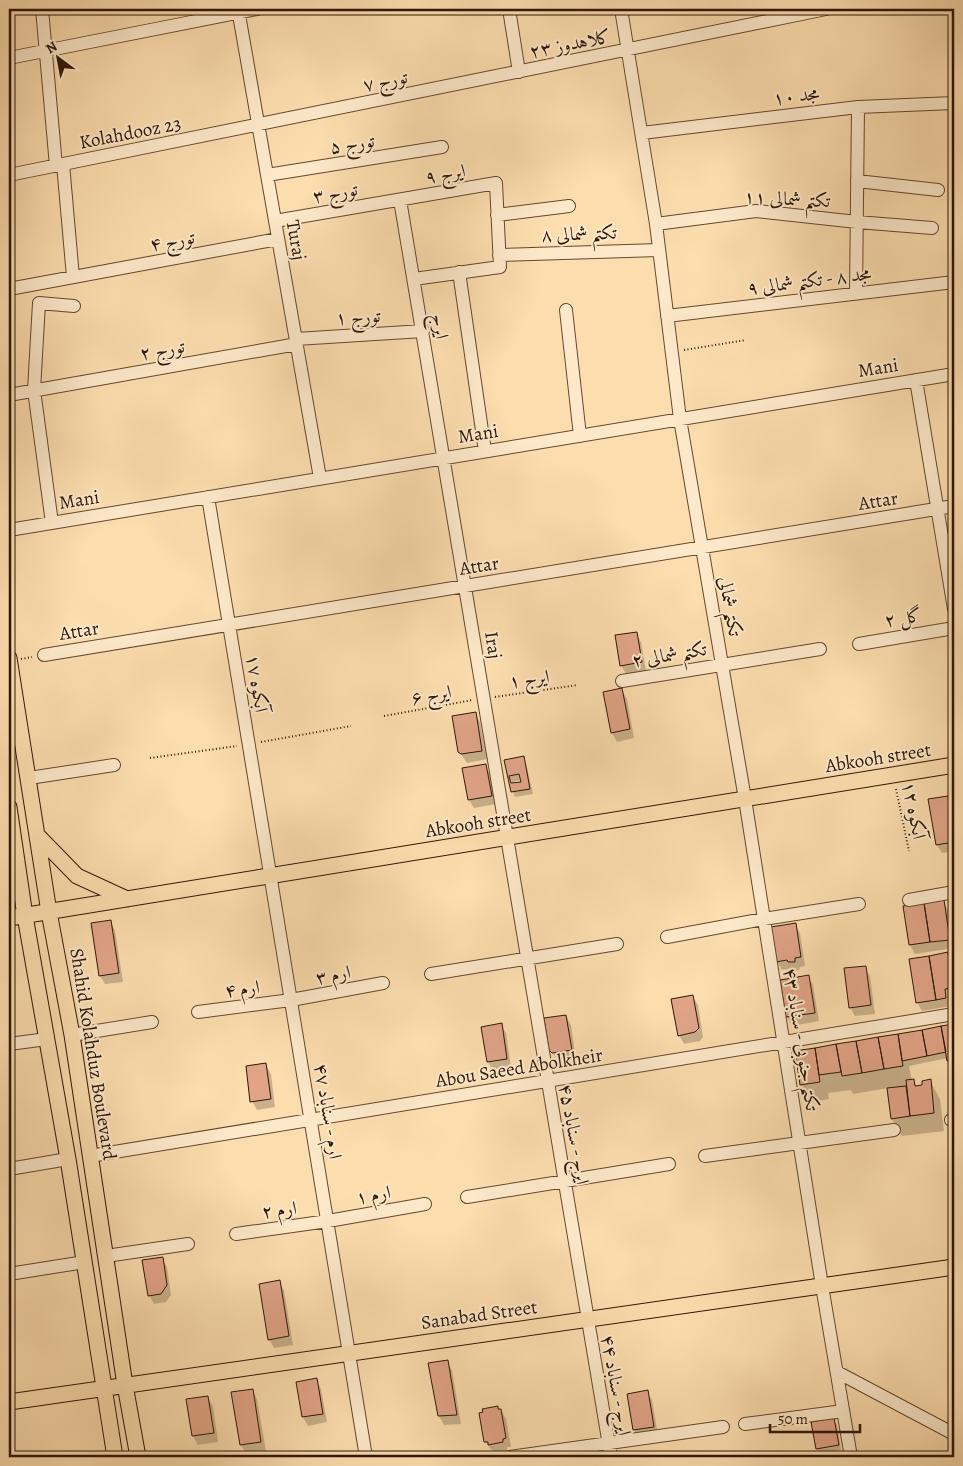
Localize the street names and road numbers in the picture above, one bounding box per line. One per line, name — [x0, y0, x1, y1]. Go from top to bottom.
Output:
street label: کلاهدوز ۲۳ — [527, 23, 613, 65]
street label: تورج ۷ — [361, 64, 411, 102]
street label: مجد ۱۰ — [771, 80, 821, 112]
street label: Kolahdooz 23 — [77, 110, 183, 156]
street label: تورج ۵ — [328, 128, 378, 164]
street label: ایرج ۹ — [423, 158, 468, 194]
street label: تورج ۳ — [311, 176, 361, 214]
street label: تکتم شمالی ۱۱ — [743, 184, 831, 220]
street label: Turaj — [280, 218, 312, 263]
street label: تکتم شمالی ۸ — [541, 220, 618, 254]
street label: تورج ۴ — [148, 224, 198, 262]
street label: مجد ۸ - تکتم شمالی ۹ — [746, 260, 874, 307]
street label: تورج ۱ — [335, 303, 382, 335]
street label: ایرج — [421, 311, 455, 342]
street label: تورج ۲ — [138, 333, 188, 371]
street label: Mani — [856, 352, 900, 384]
street label: Mani — [456, 418, 500, 450]
street label: Mani — [57, 484, 101, 516]
street label: Attar — [855, 485, 900, 517]
street label: Attar — [456, 550, 501, 582]
street label: تکتم شمالی — [706, 574, 748, 640]
street label: گل ۲ — [883, 602, 924, 634]
street label: Attar — [56, 615, 101, 647]
street label: Iraj — [478, 630, 508, 661]
street label: تکتم شمالی ۲ — [630, 636, 710, 680]
street label: آبکوه ۱۷ — [240, 652, 275, 716]
street label: ایرج ۱ — [507, 663, 552, 699]
street label: ایرج ۶ — [409, 679, 454, 715]
street label: Abkooh street — [823, 737, 933, 779]
street label: آبکوه ۱۲ — [896, 779, 933, 843]
street label: Abkooh street — [423, 802, 533, 844]
street label: Shahid Kolahduz Boulevard — [63, 946, 123, 1163]
street label: ارم ۳ — [313, 959, 354, 994]
street label: تکتم جنوبی - سناباد ۴۳ — [771, 966, 825, 1114]
street label: ارم ۴ — [223, 974, 262, 1007]
street label: Abou Saeed Abolkheir — [433, 1042, 604, 1094]
street label: ارم - سناباد ۴۷ — [305, 1061, 348, 1161]
street label: ایرج - سناباد ۴۵ — [548, 1082, 596, 1187]
street label: ارم ۱ — [354, 1179, 393, 1214]
street label: ارم ۲ — [260, 1195, 299, 1228]
street label: Sanabad Street — [419, 1294, 539, 1336]
street label: ایرج - سناباد ۴۴ — [590, 1333, 638, 1438]

